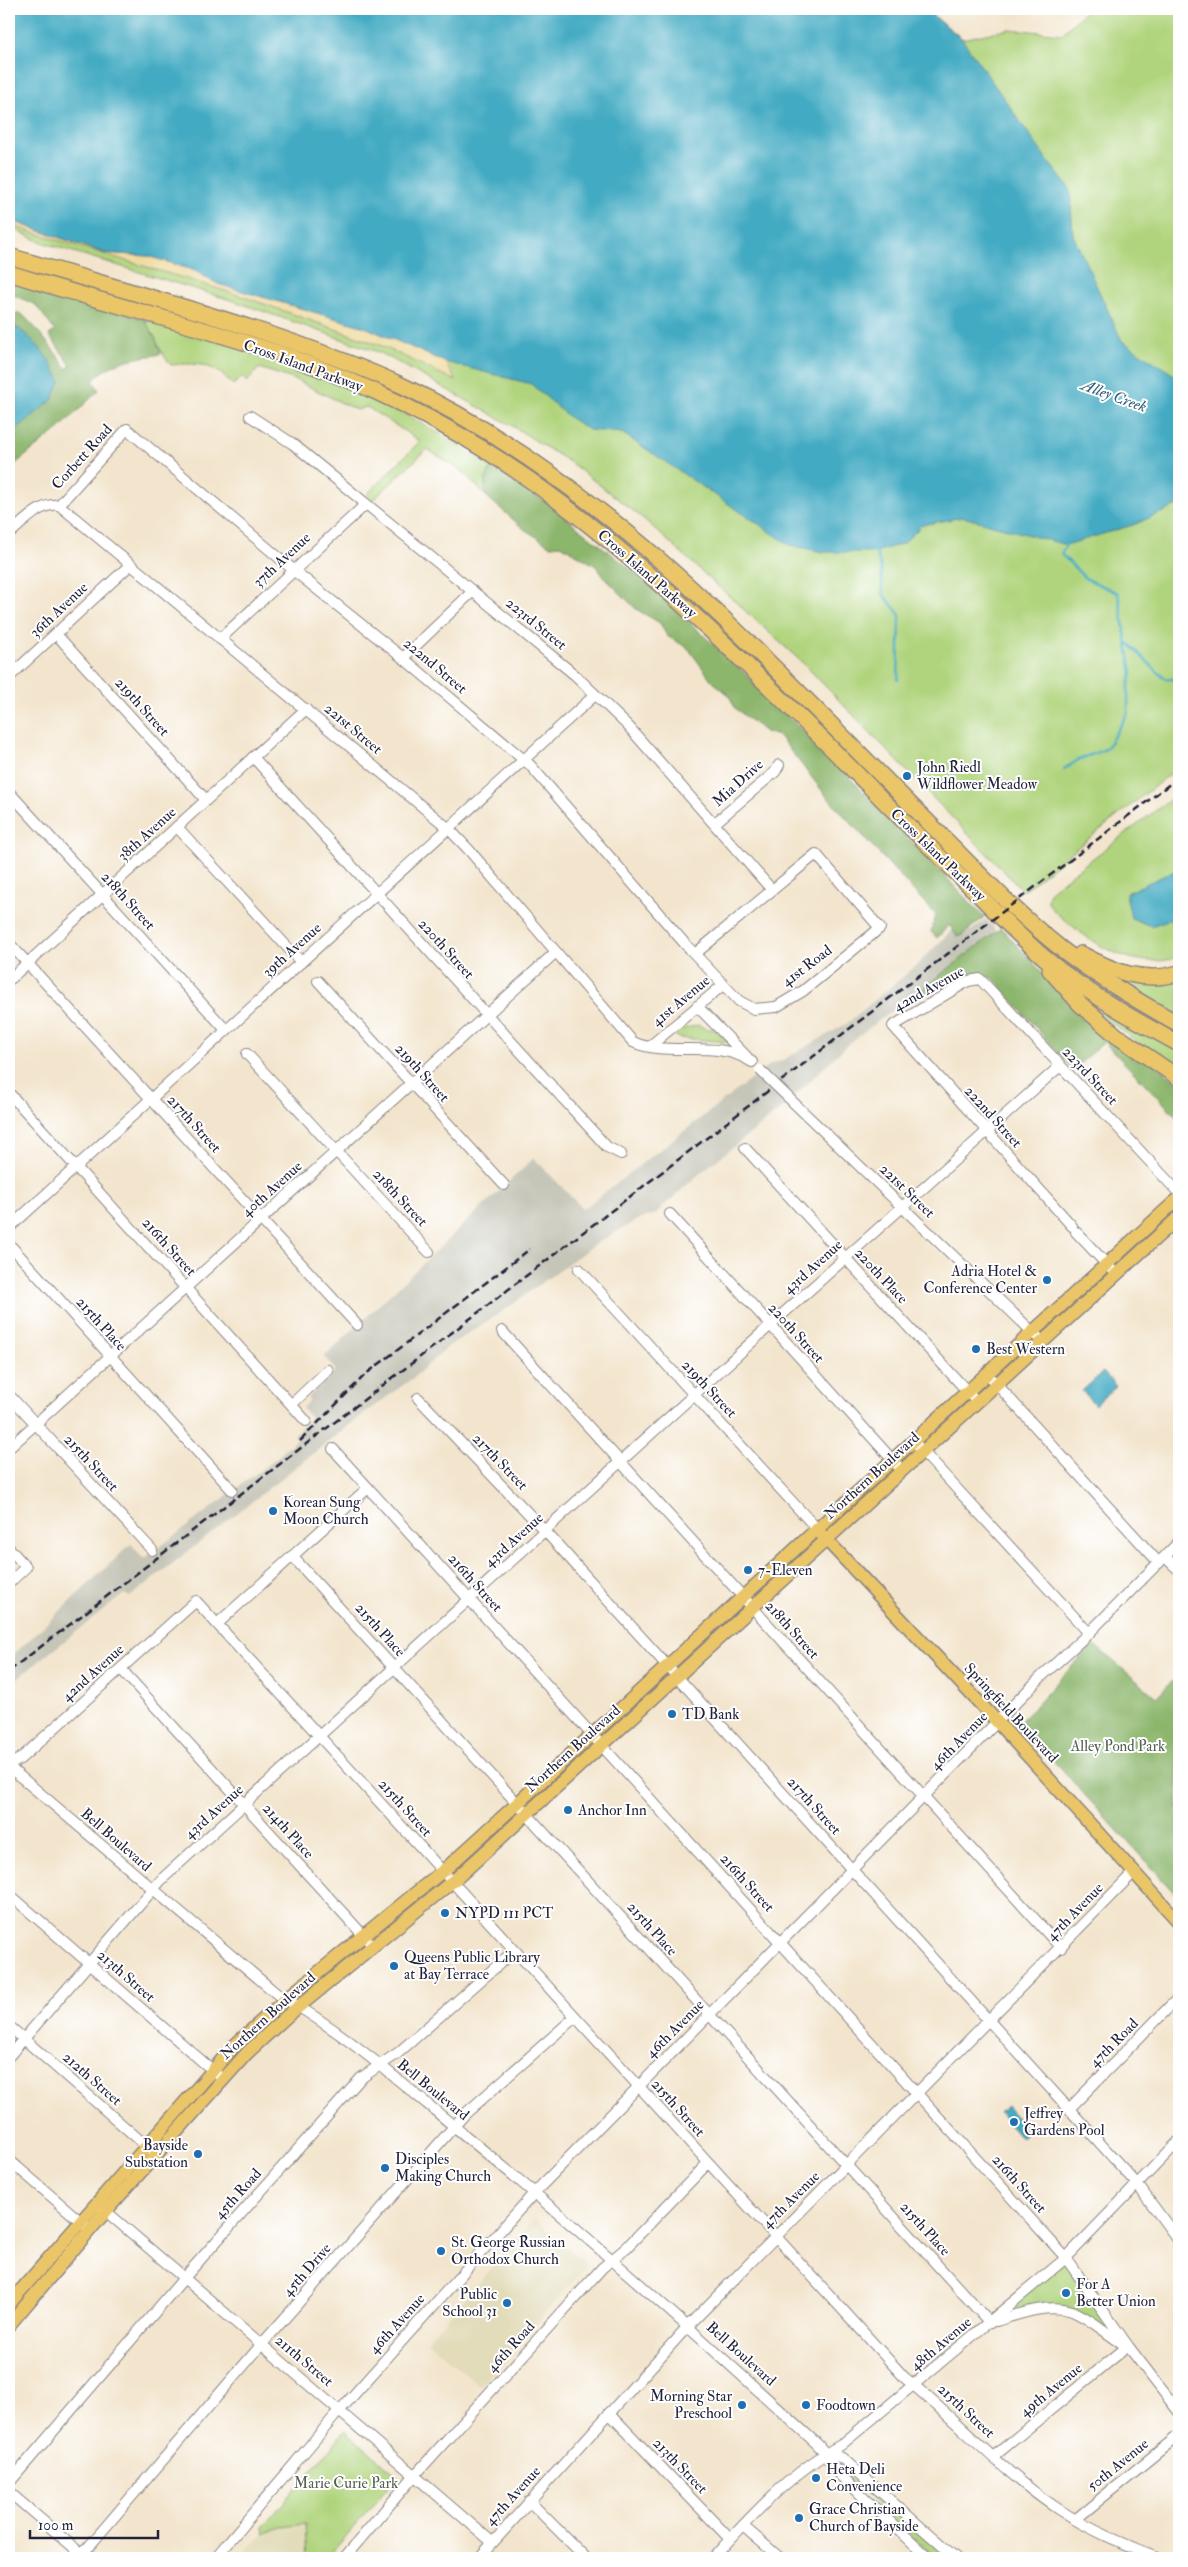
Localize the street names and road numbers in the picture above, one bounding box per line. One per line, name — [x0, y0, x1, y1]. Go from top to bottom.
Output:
street label: Cross Island Parkway — [241, 336, 366, 397]
street label: Corbett Road — [48, 420, 117, 494]
street label: Cross Island Parkway — [593, 526, 701, 623]
street label: 37th Avenue — [249, 529, 315, 591]
street label: 36th Avenue — [26, 578, 92, 642]
street label: 223rd Street — [502, 594, 571, 654]
street label: 222nd Street — [399, 634, 471, 698]
street label: 219th Street — [111, 674, 173, 740]
street label: 221st Street — [320, 699, 386, 759]
street label: Mia Drive — [709, 755, 767, 811]
street label: 38th Avenue — [114, 803, 180, 865]
street label: Cross Island Parkway — [886, 805, 990, 906]
street label: 218th Street — [97, 868, 159, 934]
street label: 220th Street — [414, 915, 478, 983]
street label: 39th Avenue — [259, 919, 325, 981]
street label: 41st Road — [778, 941, 836, 991]
street label: 42nd Avenue — [891, 962, 967, 1016]
street label: 41st Avenue — [648, 971, 714, 1031]
street label: 219th Street — [391, 1040, 453, 1106]
street label: 223rd Street — [1058, 1043, 1122, 1109]
street label: 222nd Street — [960, 1082, 1026, 1152]
street label: 217th Street — [163, 1091, 225, 1157]
street label: 40th Avenue — [238, 1157, 306, 1221]
street label: 221st Street — [875, 1160, 939, 1222]
street label: 218th Street — [368, 1165, 432, 1231]
street label: 216th Street — [138, 1214, 200, 1280]
street label: 43rd Avenue — [779, 1235, 847, 1299]
street label: 220th Place — [850, 1244, 912, 1308]
street label: 215th Place — [72, 1293, 130, 1355]
street label: 220th Street — [764, 1299, 828, 1367]
street label: 219th Street — [677, 1356, 741, 1422]
street label: Northern Boulevard — [820, 1428, 924, 1524]
street label: 215th Street — [60, 1430, 122, 1496]
street label: 217th Street — [468, 1430, 532, 1495]
street label: 43rd Avenue — [480, 1508, 548, 1572]
street label: 216th Street — [444, 1550, 506, 1616]
street label: 218th Street — [761, 1597, 823, 1663]
street label: 215th Place — [351, 1599, 409, 1661]
street label: 42nd Avenue — [58, 1640, 128, 1706]
street label: Springfield Boulevard — [959, 1659, 1063, 1768]
street label: Northern Boulevard — [521, 1701, 625, 1797]
street label: 46th Avenue — [926, 1707, 992, 1775]
street label: 217th Street — [783, 1773, 845, 1839]
street label: 215th Street — [374, 1775, 436, 1841]
street label: 43rd Avenue — [180, 1780, 248, 1844]
street label: 214th Place — [258, 1799, 318, 1863]
street label: Bell Boulevard — [77, 1804, 156, 1876]
street label: 216th Street — [716, 1850, 778, 1916]
street label: 47th Avenue — [1042, 1879, 1108, 1945]
street label: 215th Place — [623, 1898, 681, 1960]
street label: 213th Street — [93, 1946, 159, 2006]
street label: Northern Boulevard — [216, 1968, 320, 2064]
street label: 46th Avenue — [642, 1996, 708, 2062]
street label: 47th Road — [1085, 2014, 1143, 2072]
street label: 212th Street — [58, 2048, 126, 2110]
street label: Bell Boulevard — [393, 2055, 473, 2125]
street label: 215th Street — [647, 2075, 709, 2141]
street label: 216th Street — [988, 2151, 1050, 2217]
street label: 45th Road — [210, 2164, 266, 2223]
street label: 47th Avenue — [758, 2167, 824, 2233]
street label: 215th Place — [896, 2198, 954, 2260]
street label: 45th Drive — [279, 2239, 335, 2301]
street label: 46th Avenue — [365, 2290, 429, 2358]
street label: 48th Avenue — [906, 2313, 976, 2375]
street label: 46th Road — [483, 2317, 540, 2377]
street label: Bell Boulevard — [702, 2318, 780, 2391]
street label: 211th Street — [271, 2331, 337, 2391]
street label: 49th Avenue — [1016, 2359, 1086, 2421]
street label: 215th Street — [933, 2380, 999, 2442]
street label: 213th Street — [649, 2434, 711, 2498]
street label: 50th Avenue — [1083, 2434, 1153, 2496]
street label: 47th Avenue — [481, 2462, 545, 2530]

